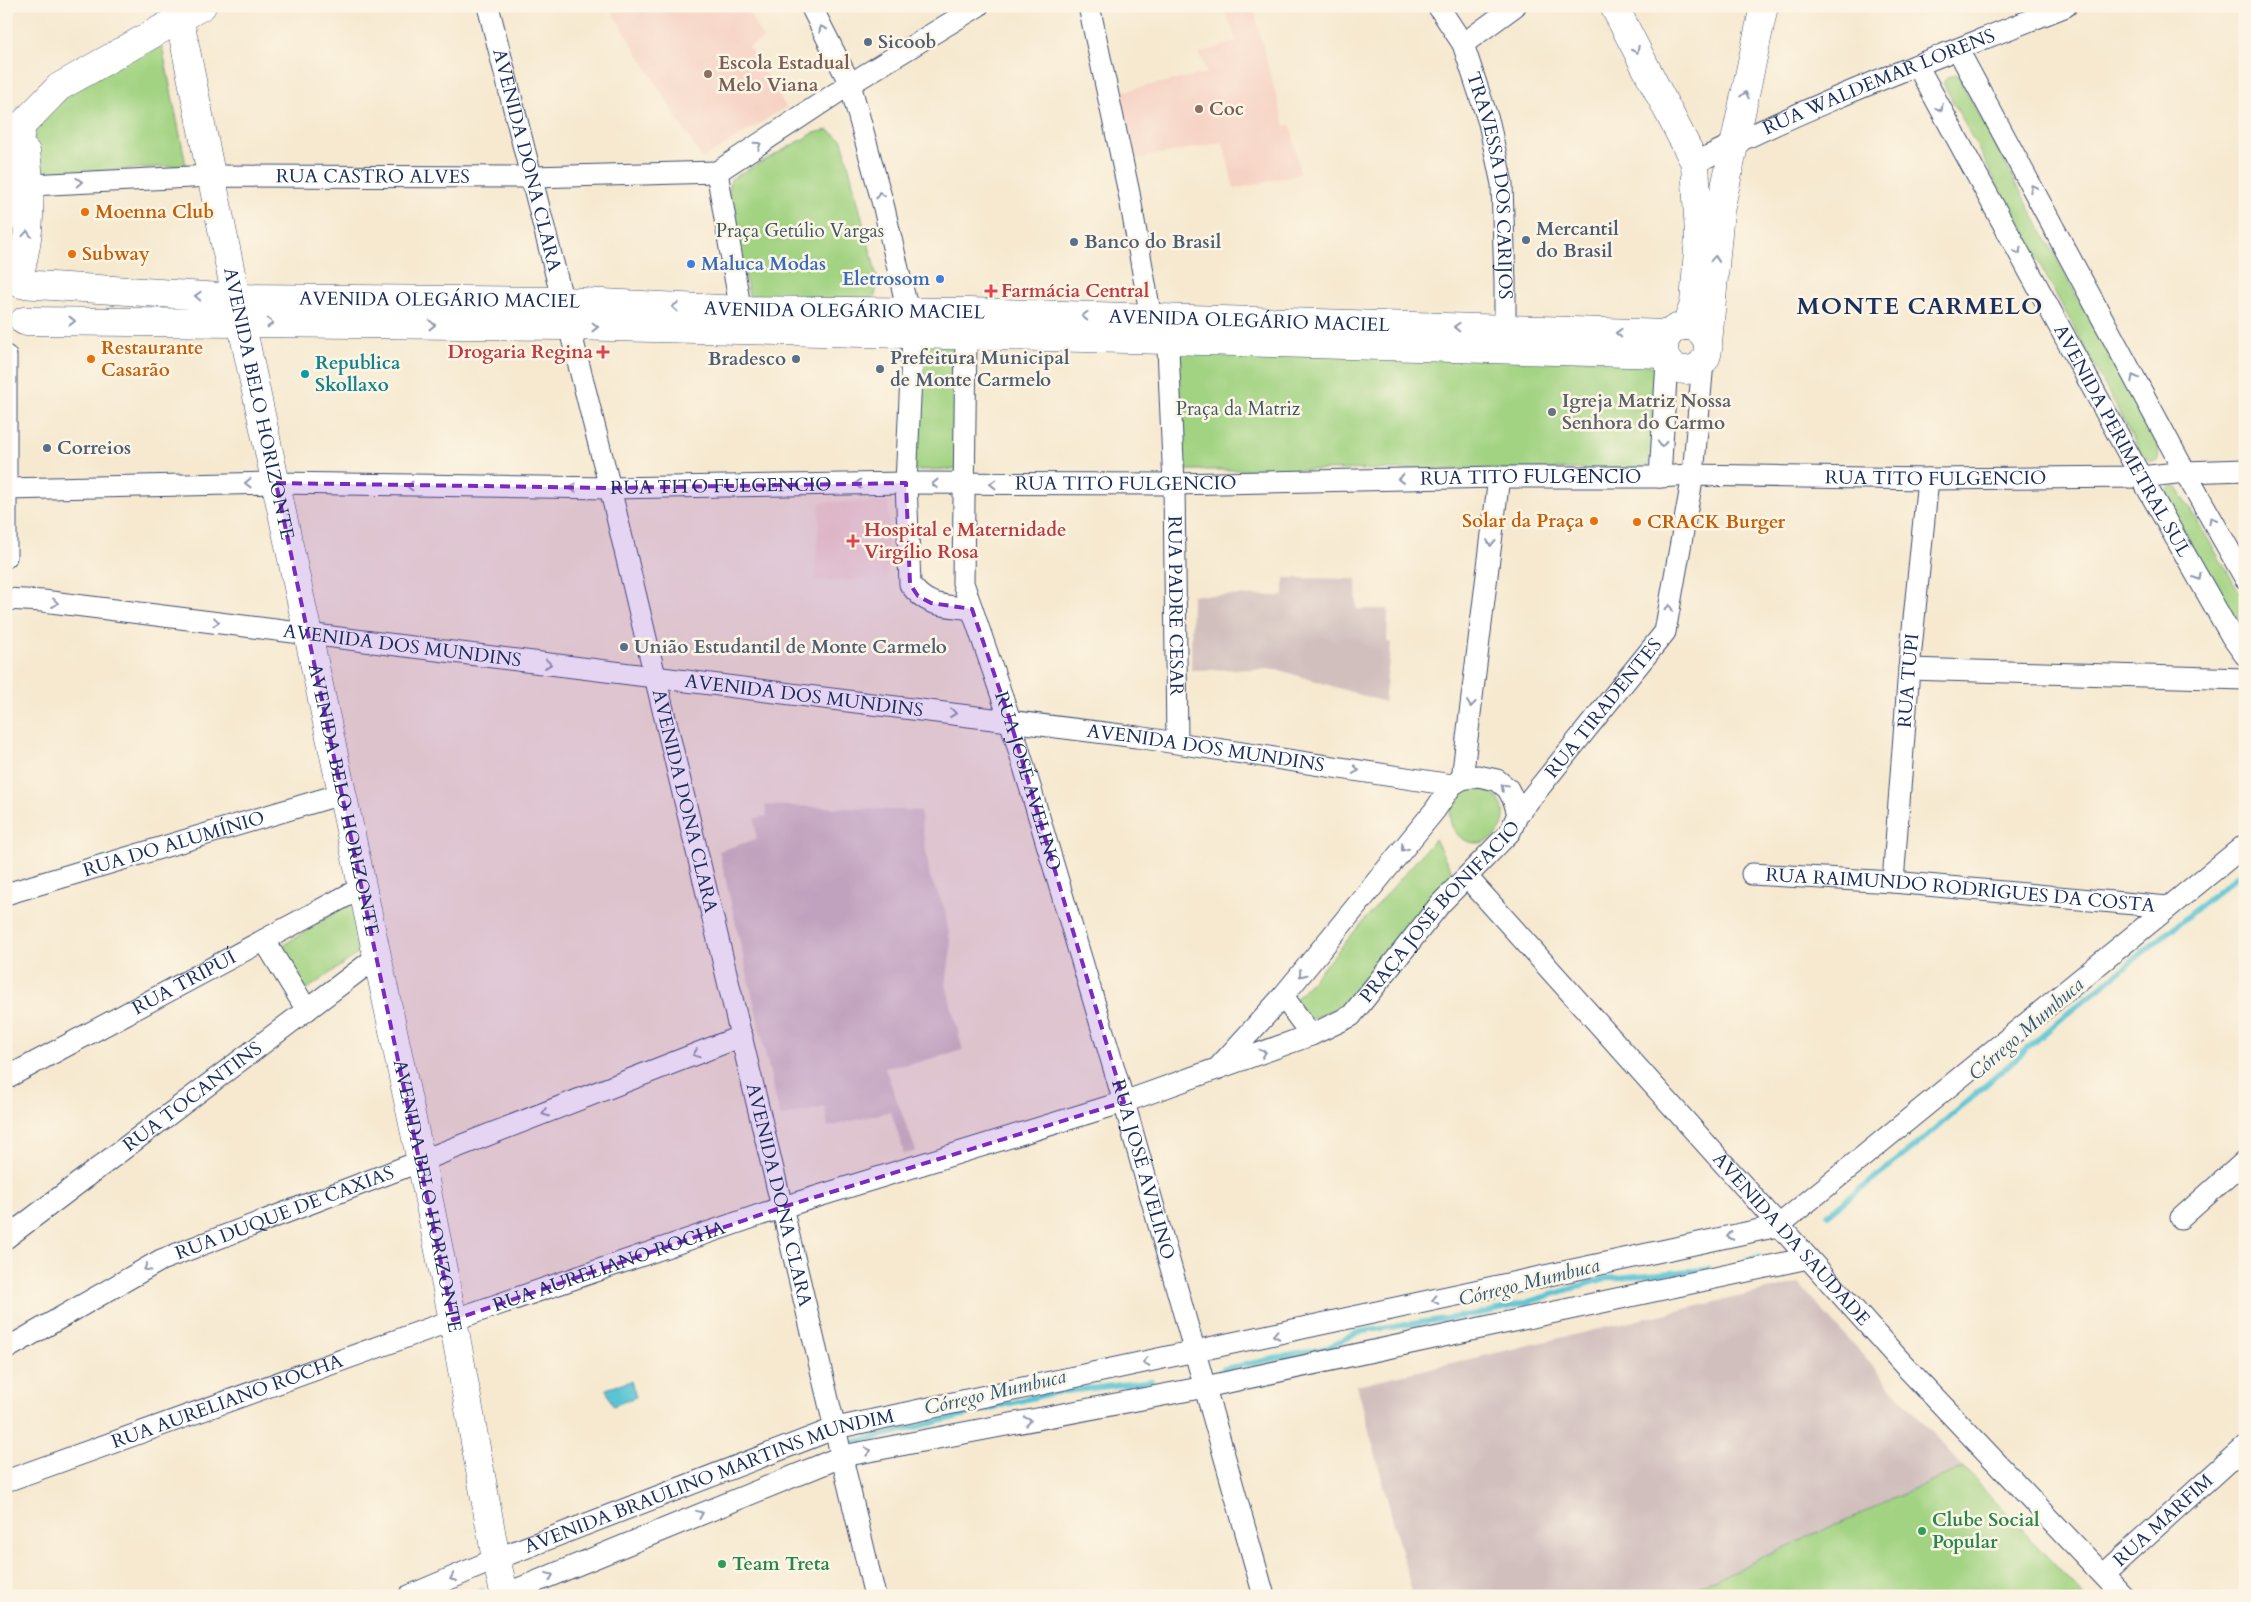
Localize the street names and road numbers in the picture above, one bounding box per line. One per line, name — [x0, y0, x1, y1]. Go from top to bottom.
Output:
street label: RUA WALDEMAR LORENS — [1759, 23, 1999, 141]
street label: AVENIDA DONA CLARA — [486, 46, 568, 275]
street label: TRAVESSA DOS CARIJOS — [1460, 69, 1518, 299]
street label: RUA CASTRO ALVES — [276, 163, 470, 190]
street label: AVENIDA BELO HORIZONTE — [217, 265, 300, 542]
street label: AVENIDA OLEGÁRIO MACIEL — [299, 286, 581, 315]
street label: AVENIDA OLEGÁRIO MACIEL — [703, 295, 986, 326]
street label: AVENIDA OLEGÁRIO MACIEL — [1108, 303, 1391, 338]
street label: AVENIDA PERIMETRAL SUL — [2047, 320, 2197, 562]
street label: RUA TITO FULGENCIO — [1420, 464, 1642, 492]
street label: RUA TITO FULGENCIO — [1825, 464, 2047, 492]
street label: RUA TITO FULGENCIO — [1015, 470, 1237, 497]
street label: RUA TITO FULGENCIO — [610, 471, 832, 501]
street label: RUA PADRE CESAR — [1161, 516, 1189, 697]
street label: AVENIDA DOS MUNDINS — [282, 618, 523, 673]
street label: RUA TUPI — [1892, 632, 1925, 729]
street label: RUA TIRADENTES — [1539, 633, 1668, 784]
street label: AVENIDA BELO HORIZONTE — [302, 661, 385, 938]
street label: AVENIDA DOS MUNDINS — [683, 668, 925, 723]
street label: AVENIDA DONA CLARA — [646, 687, 724, 916]
street label: RUA JOSÉ AVELINO — [988, 688, 1067, 874]
street label: AVENIDA DOS MUNDINS — [1085, 718, 1326, 778]
street label: RUA DO ALUMÍNIO — [80, 805, 268, 883]
street label: PRAÇA JOSÉ BONIFACIO — [1353, 817, 1526, 1008]
street label: RUA RAIMUNDO RODRIGUES DA COSTA — [1765, 862, 2157, 919]
street label: RUA TRIPUÍ — [128, 944, 241, 1021]
street label: RUA TOCANTINS — [118, 1035, 267, 1158]
street label: AVENIDA BELO HORIZONTE — [387, 1057, 468, 1334]
street label: RUA JOSÉ AVELINO — [1105, 1076, 1181, 1263]
street label: AVENIDA DONA CLARA — [740, 1080, 818, 1310]
street label: AVENIDA DA SAUDADE — [1707, 1147, 1876, 1331]
street label: RUA DUQUE DE CAXIAS — [172, 1160, 398, 1266]
street label: RUA AURELIANO ROCHA — [489, 1215, 729, 1318]
street label: RUA AURELIANO ROCHA — [108, 1348, 347, 1455]
street label: AVENIDA BRAULINO MARTINS MUNDIM — [521, 1403, 897, 1560]
street label: RUA MARFIM — [2107, 1468, 2219, 1573]

